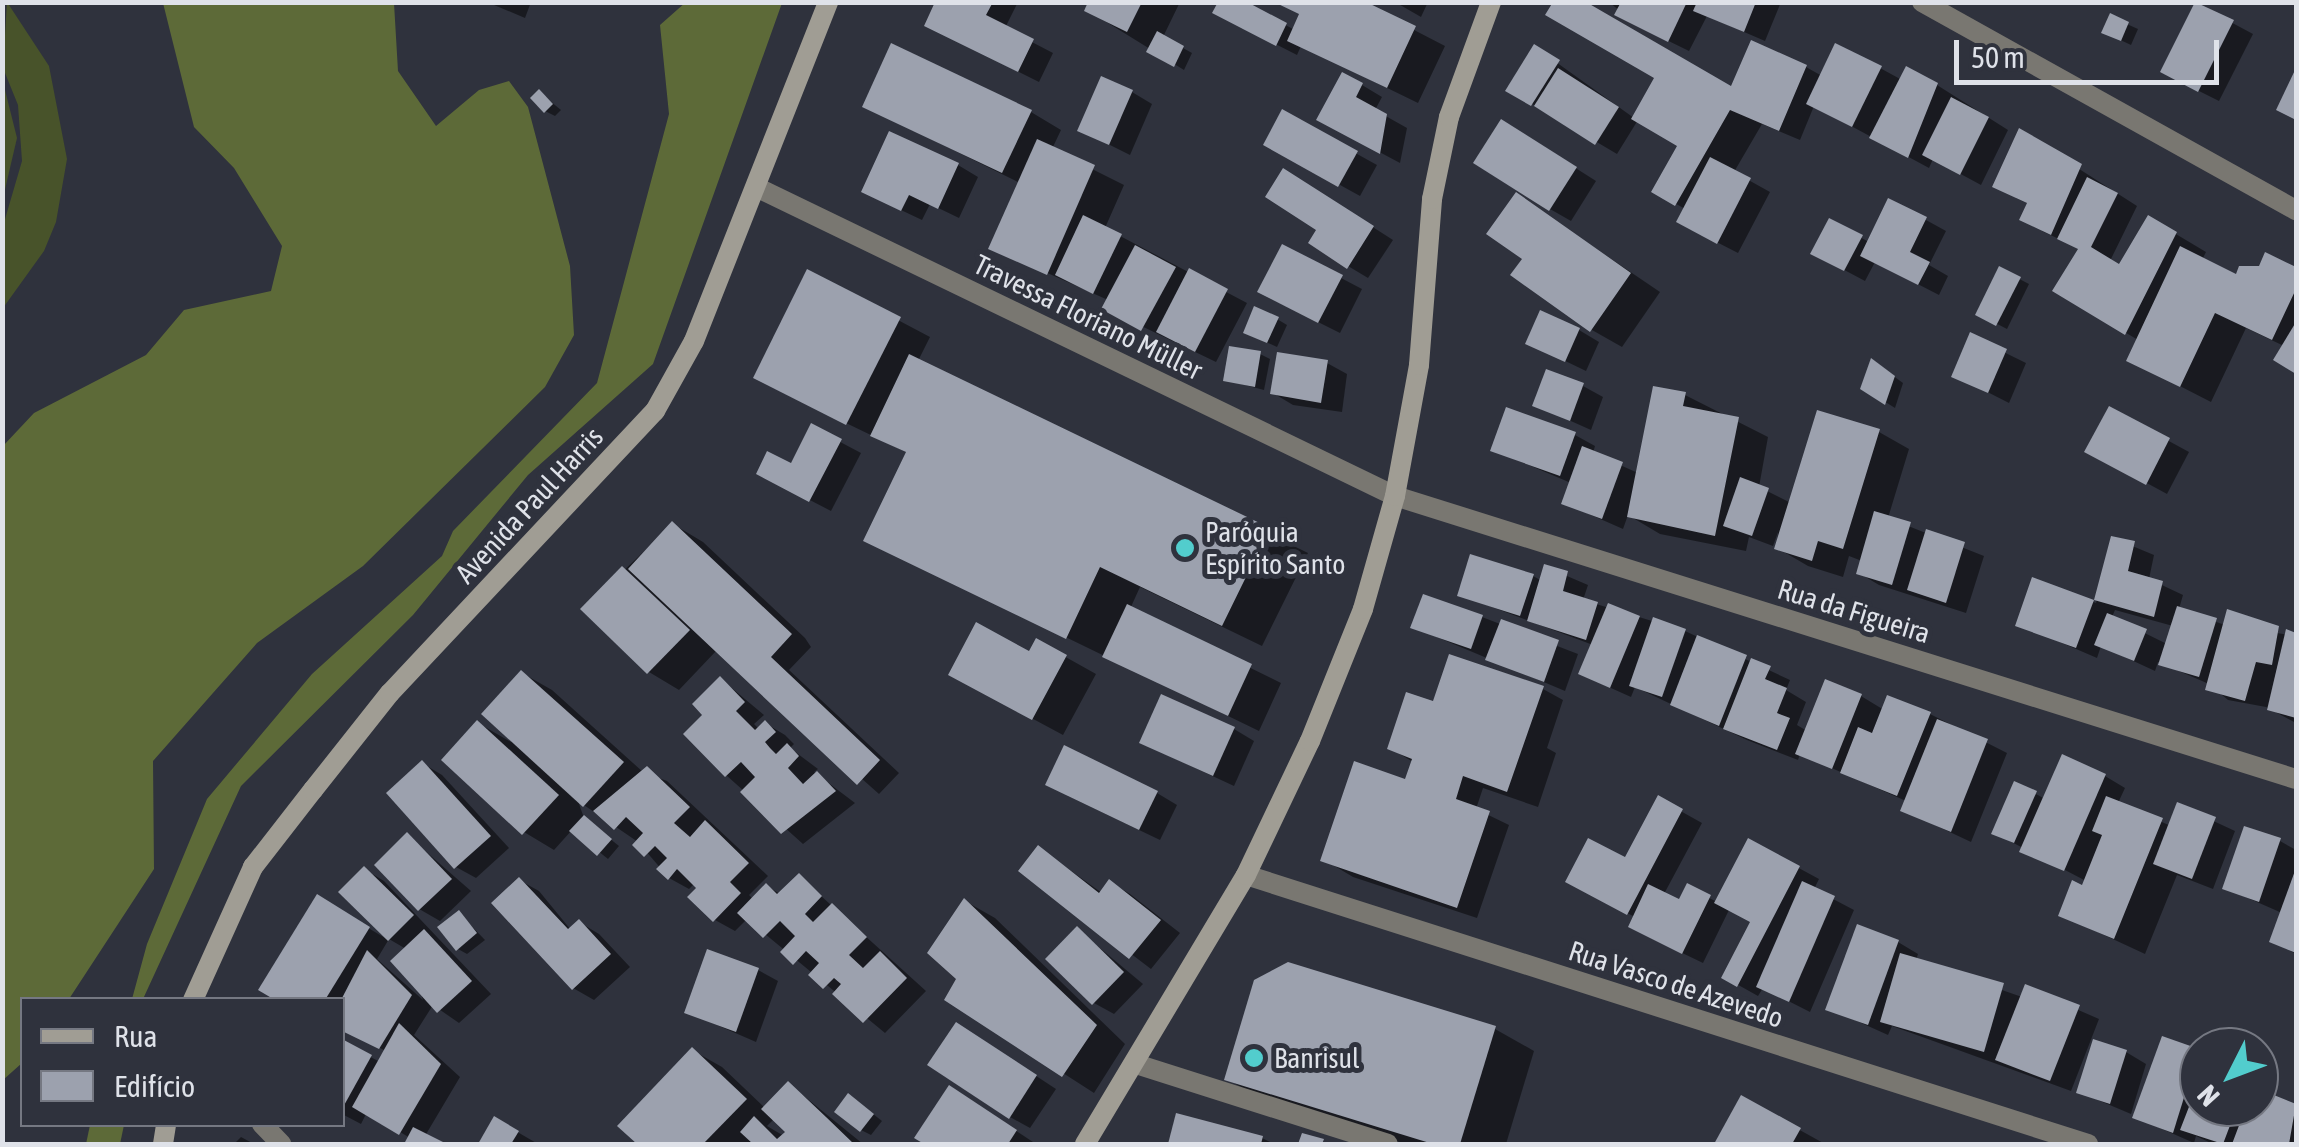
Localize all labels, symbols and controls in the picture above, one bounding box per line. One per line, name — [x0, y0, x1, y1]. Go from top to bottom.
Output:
scale bar — [1959, 20, 2224, 82]
text: 50 m — [1971, 40, 2025, 74]
street label: Travessa Floriano Müller — [968, 247, 1208, 387]
street label: Avenida Paul Harris — [448, 420, 610, 590]
place label: Paróquia Espírito Santo — [1205, 515, 1345, 581]
marker: Paróquia Espírito Santo — [1174, 537, 1196, 559]
street label: Rua da Figueira — [1774, 572, 1934, 650]
street label: Rua Vasco de Azevedo — [1565, 933, 1787, 1035]
legend — [20, 997, 345, 1127]
text: Rua — [114, 1019, 157, 1053]
north arrow — [2179, 1027, 2279, 1127]
place label: Banrisul — [1274, 1041, 1359, 1075]
marker: Banrisul — [1243, 1047, 1265, 1069]
text: Edifício — [114, 1069, 195, 1103]
text: N — [2191, 1079, 2226, 1113]

